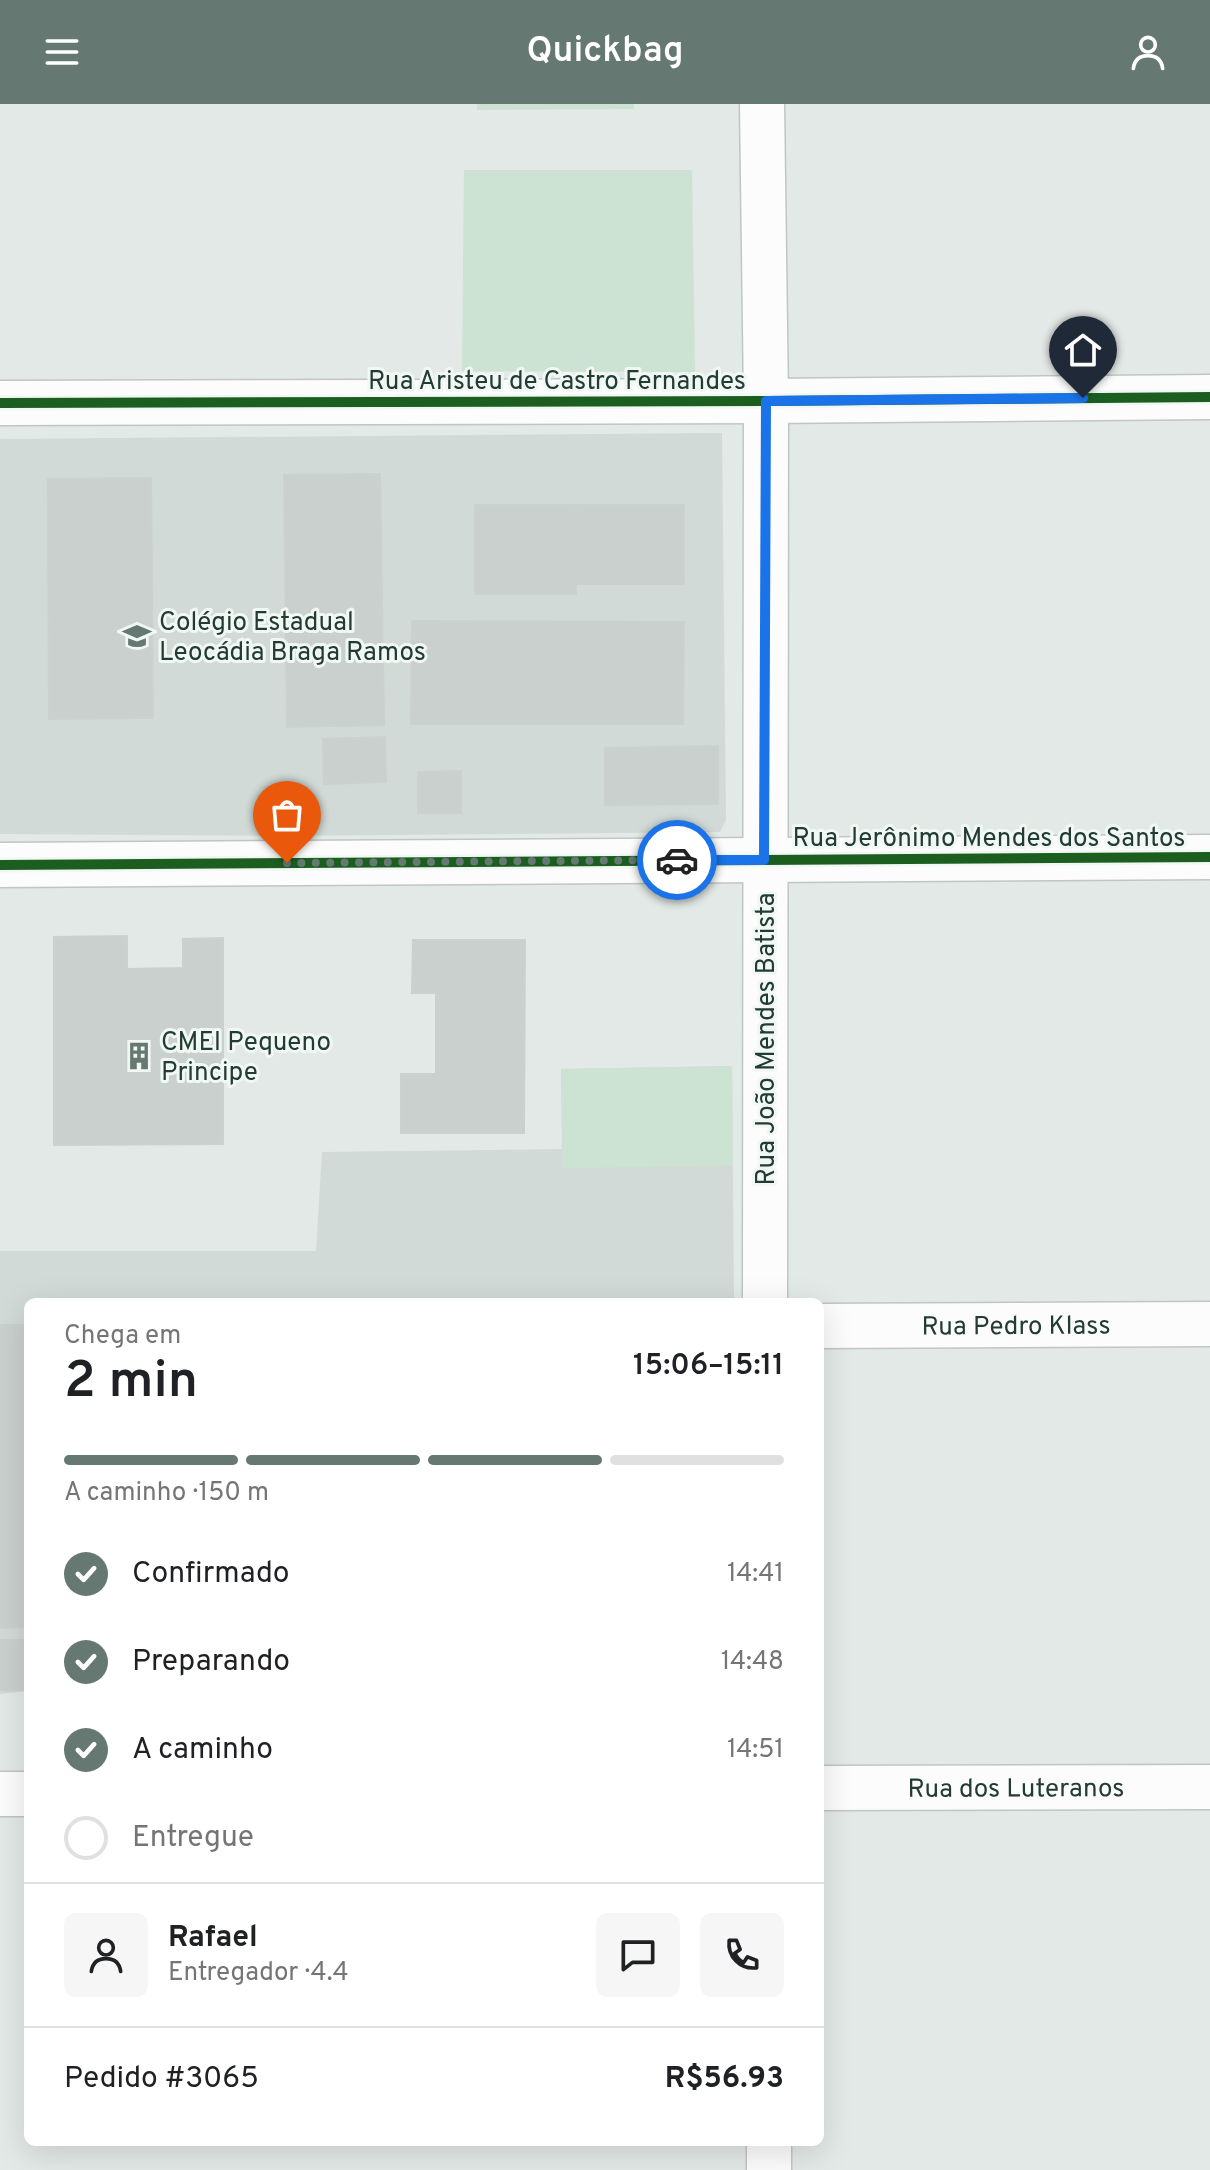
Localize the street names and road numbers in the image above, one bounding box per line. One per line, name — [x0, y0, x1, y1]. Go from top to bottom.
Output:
street label: Rua Aristeu de Castro Fernandes — [368, 366, 746, 399]
street label: Rua Jerônimo Mendes dos Santos — [793, 823, 1185, 856]
street label: Rua João Mendes Batista — [751, 892, 784, 1186]
street label: Rua Pedro Klass — [921, 1311, 1111, 1344]
street label: Rua dos Luteranos — [908, 1773, 1124, 1807]

